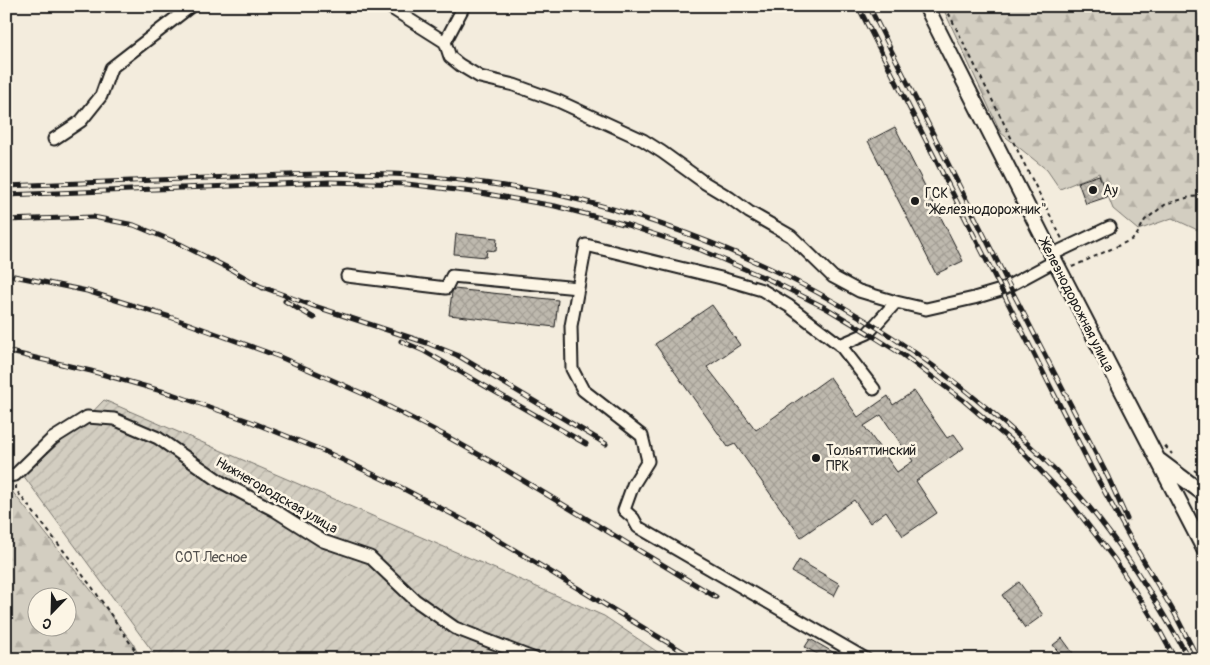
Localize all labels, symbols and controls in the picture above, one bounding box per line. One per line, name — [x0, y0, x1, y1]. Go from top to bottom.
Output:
place label: Ау — [1103, 182, 1118, 199]
marker: Ау — [1087, 184, 1099, 196]
place label: ГСК "Железнодорожник" — [925, 185, 1047, 218]
marker: ГСК "Железнодорожник" — [909, 195, 921, 207]
street label: Железнодорожная улица — [1035, 234, 1118, 375]
place label: Тольяттинский ПРК — [826, 442, 916, 475]
marker: Тольяттинский ПРК — [810, 452, 822, 464]
street label: Нижнегородская улица — [213, 454, 341, 537]
park label: СОТ Лесное — [175, 549, 247, 566]
north arrow — [28, 588, 78, 638]
text: С — [39, 614, 54, 633]

